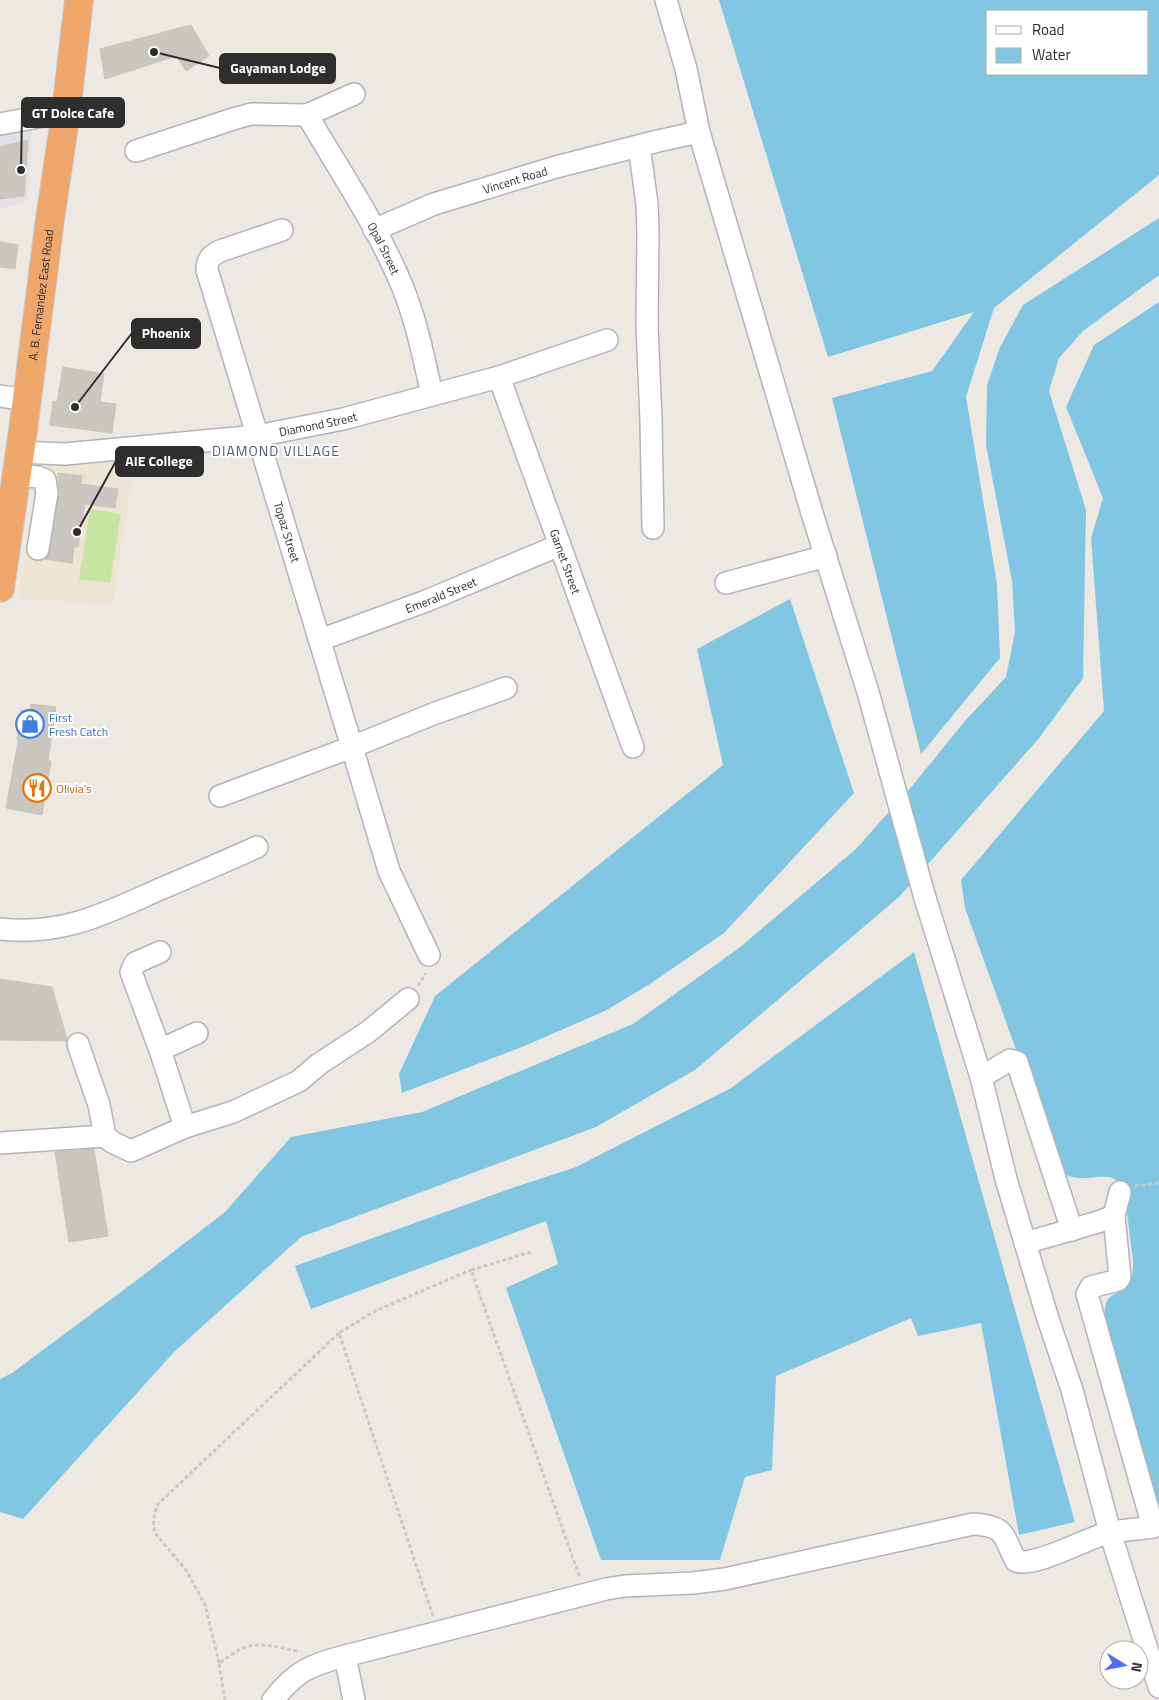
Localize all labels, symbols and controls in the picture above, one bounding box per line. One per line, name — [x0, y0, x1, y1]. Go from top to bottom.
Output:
legend — [986, 10, 1149, 75]
text: Road — [1032, 18, 1064, 41]
text: Water — [1032, 43, 1071, 66]
callout: Gayaman Lodge — [220, 54, 335, 83]
text: Gayaman Lodge — [230, 57, 326, 78]
callout: GT Dolce Cafe — [22, 98, 124, 127]
text: GT Dolce Cafe — [32, 102, 114, 123]
street label: Vincent Road — [480, 161, 550, 198]
street label: Opal Street — [363, 218, 406, 278]
street label: A. B. Fernandez East Road — [23, 228, 58, 361]
callout: Phoenix — [132, 319, 200, 348]
text: Phoenix — [142, 322, 191, 343]
street label: Diamond Street — [277, 406, 360, 441]
district label: DIAMOND VILLAGE — [212, 440, 340, 461]
callout: AIE College — [116, 447, 203, 476]
text: AIE College — [125, 450, 193, 471]
street label: Topaz Street — [269, 499, 306, 566]
street label: Garnet Street — [545, 526, 587, 597]
street label: Emerald Street — [402, 571, 480, 617]
place label: First Fresh Catch — [49, 708, 108, 741]
shop icon: First Fresh Catch — [15, 709, 45, 739]
restaurant icon: Olivia's — [22, 773, 52, 803]
place label: Olivia's — [56, 779, 92, 798]
north arrow — [1099, 1640, 1149, 1690]
text: N — [1126, 1661, 1148, 1674]

